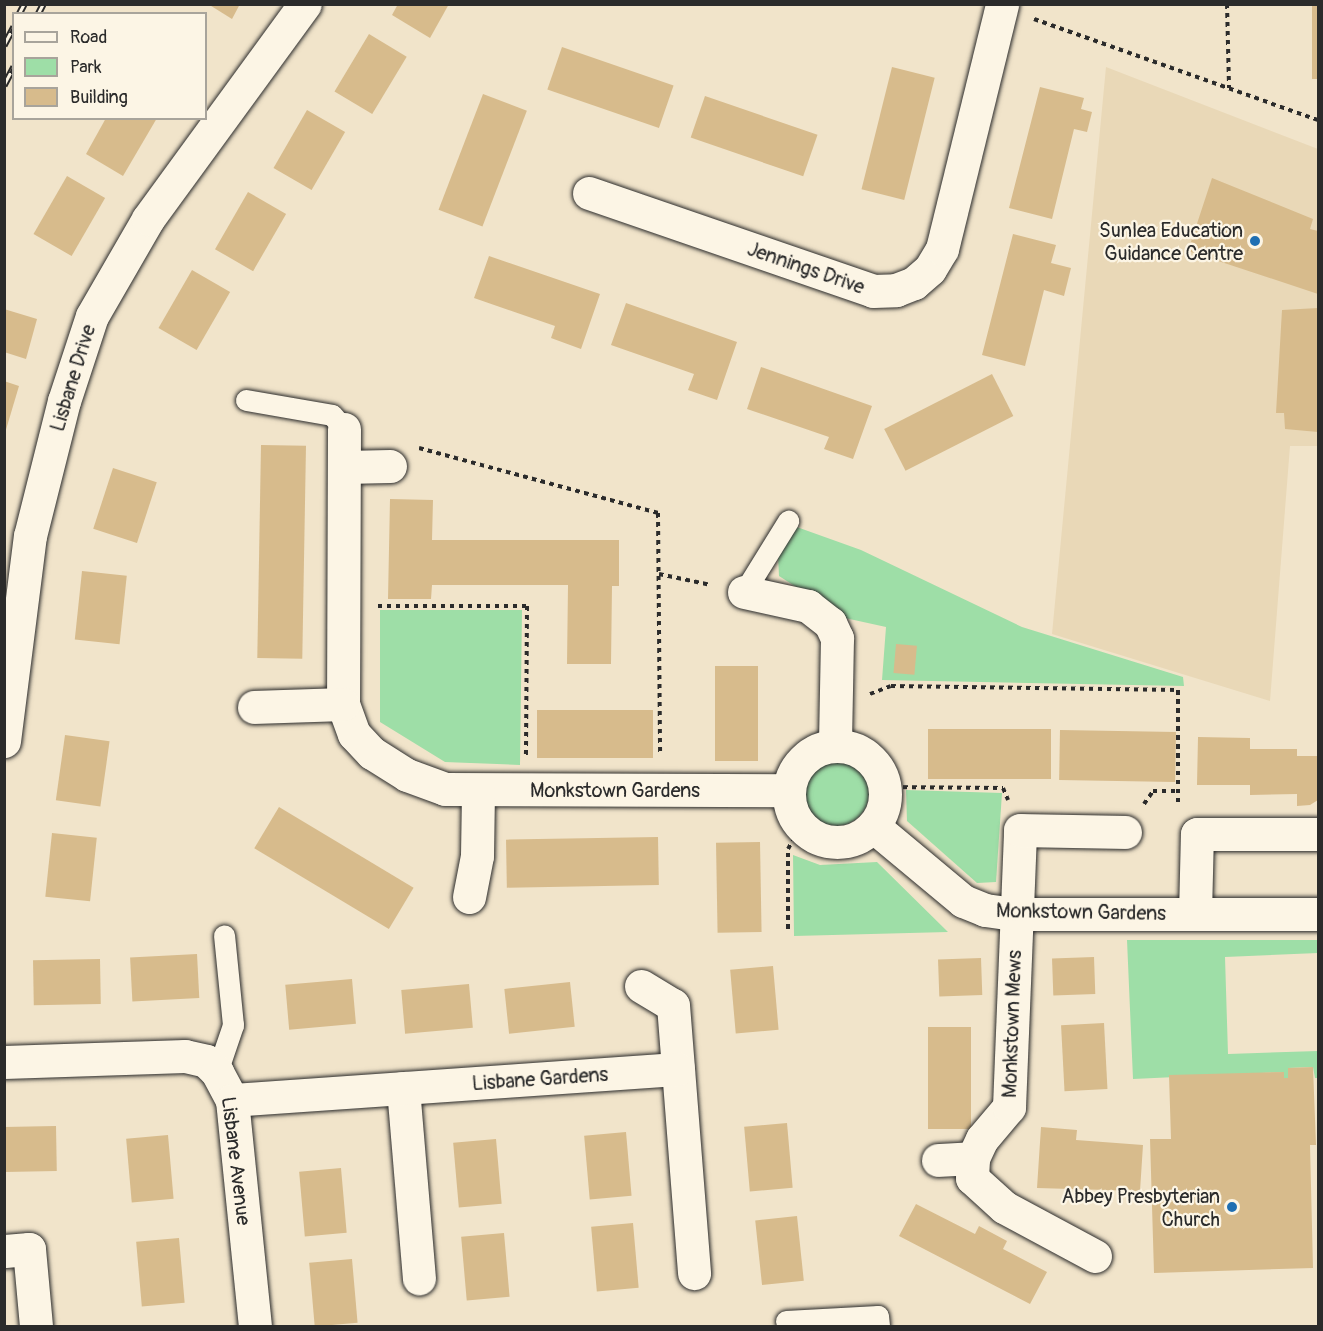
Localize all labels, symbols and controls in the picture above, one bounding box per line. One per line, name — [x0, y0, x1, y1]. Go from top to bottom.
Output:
legend — [12, 12, 207, 120]
text: Road — [70, 26, 107, 49]
text: Park — [70, 56, 102, 79]
text: Building — [70, 86, 128, 109]
place label: Sunlea Education Guidance Centre — [1099, 218, 1243, 265]
marker: Sunlea Education Guidance Centre — [1248, 234, 1262, 248]
street label: Jennings Drive — [744, 237, 868, 299]
street label: Lisbane Drive — [45, 322, 101, 434]
street label: Monkstown Gardens — [530, 778, 700, 802]
street label: Monkstown Gardens — [996, 899, 1166, 925]
street label: Monkstown Mews — [997, 950, 1027, 1098]
street label: Lisbane Gardens — [471, 1062, 609, 1096]
street label: Lisbane Avenue — [216, 1095, 256, 1227]
place label: Abbey Presbyterian Church — [1061, 1184, 1220, 1231]
marker: Abbey Presbyterian Church — [1225, 1200, 1239, 1214]

